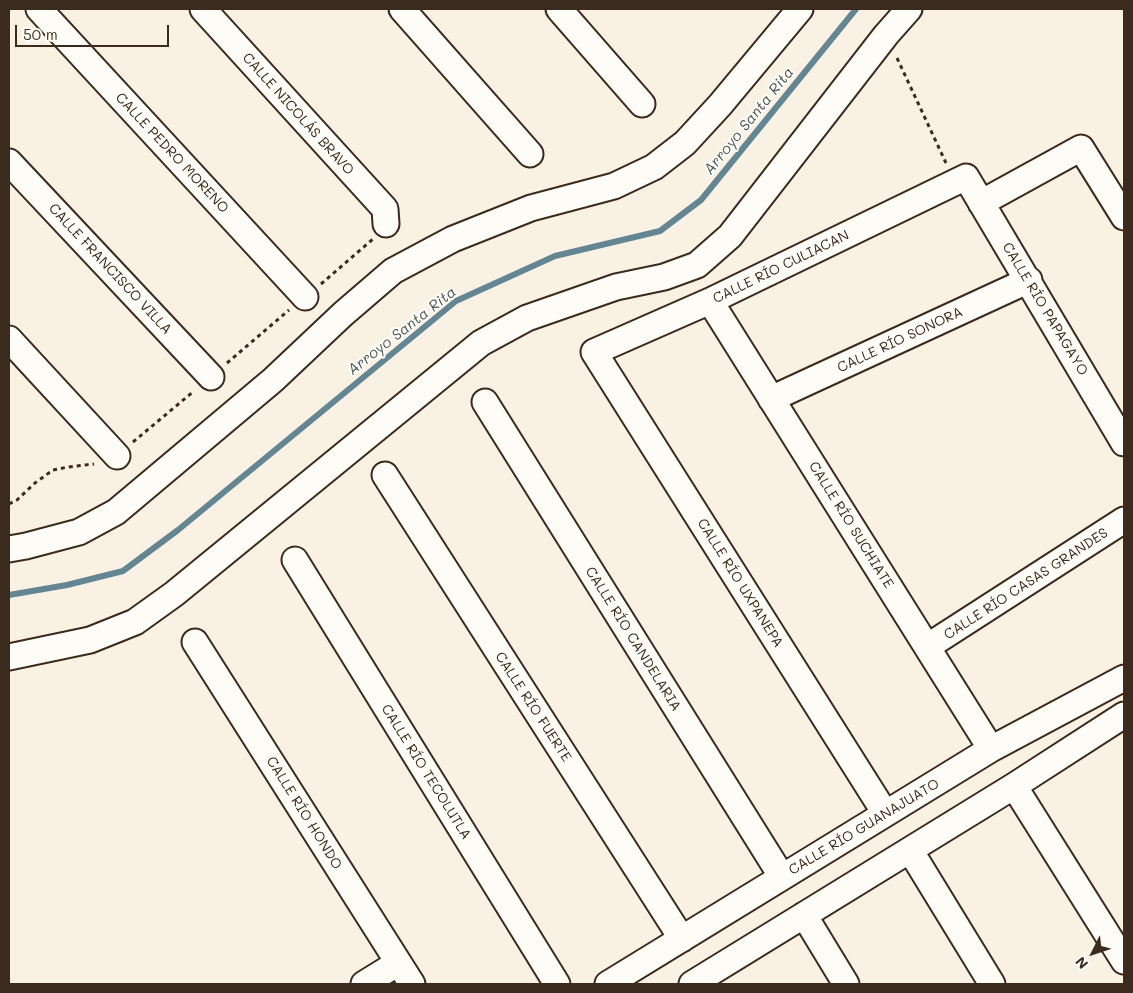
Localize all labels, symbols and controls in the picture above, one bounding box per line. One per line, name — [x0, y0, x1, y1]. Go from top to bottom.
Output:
scale bar — [18, 15, 171, 47]
text: 50 m — [23, 24, 58, 44]
street label: CALLE NICOLÁS BRAVO — [239, 49, 357, 179]
water label: Arroyo Santa Rita — [700, 64, 798, 178]
street label: CALLE PEDRO MORENO — [112, 89, 232, 217]
street label: CALLE FRANCISCO VILLA — [45, 200, 175, 338]
street label: CALLE RÍO CULIACAN — [710, 227, 852, 307]
street label: CALLE RÍO PAPAGAYO — [999, 239, 1091, 379]
water label: Arroyo Santa Rita — [344, 283, 460, 379]
street label: CALLE RÍO SONORA — [835, 304, 965, 376]
street label: CALLE RÍO SUCHIATE — [805, 458, 897, 592]
street label: CALLE RÍO UXPANEPA — [693, 515, 787, 651]
street label: CALLE RÍO CASAS GRANDES — [941, 525, 1111, 643]
street label: CALLE RÍO CANDELARIA — [582, 564, 684, 714]
street label: CALLE RÍO FUERTE — [491, 649, 575, 765]
street label: CALLE RÍO TECOLUTLA — [378, 701, 474, 843]
street label: CALLE RÍO HONDO — [263, 754, 345, 872]
street label: CALLE RÍO GUANAJUATO — [786, 775, 942, 879]
north arrow — [1068, 928, 1118, 978]
text: N — [1071, 953, 1092, 973]

